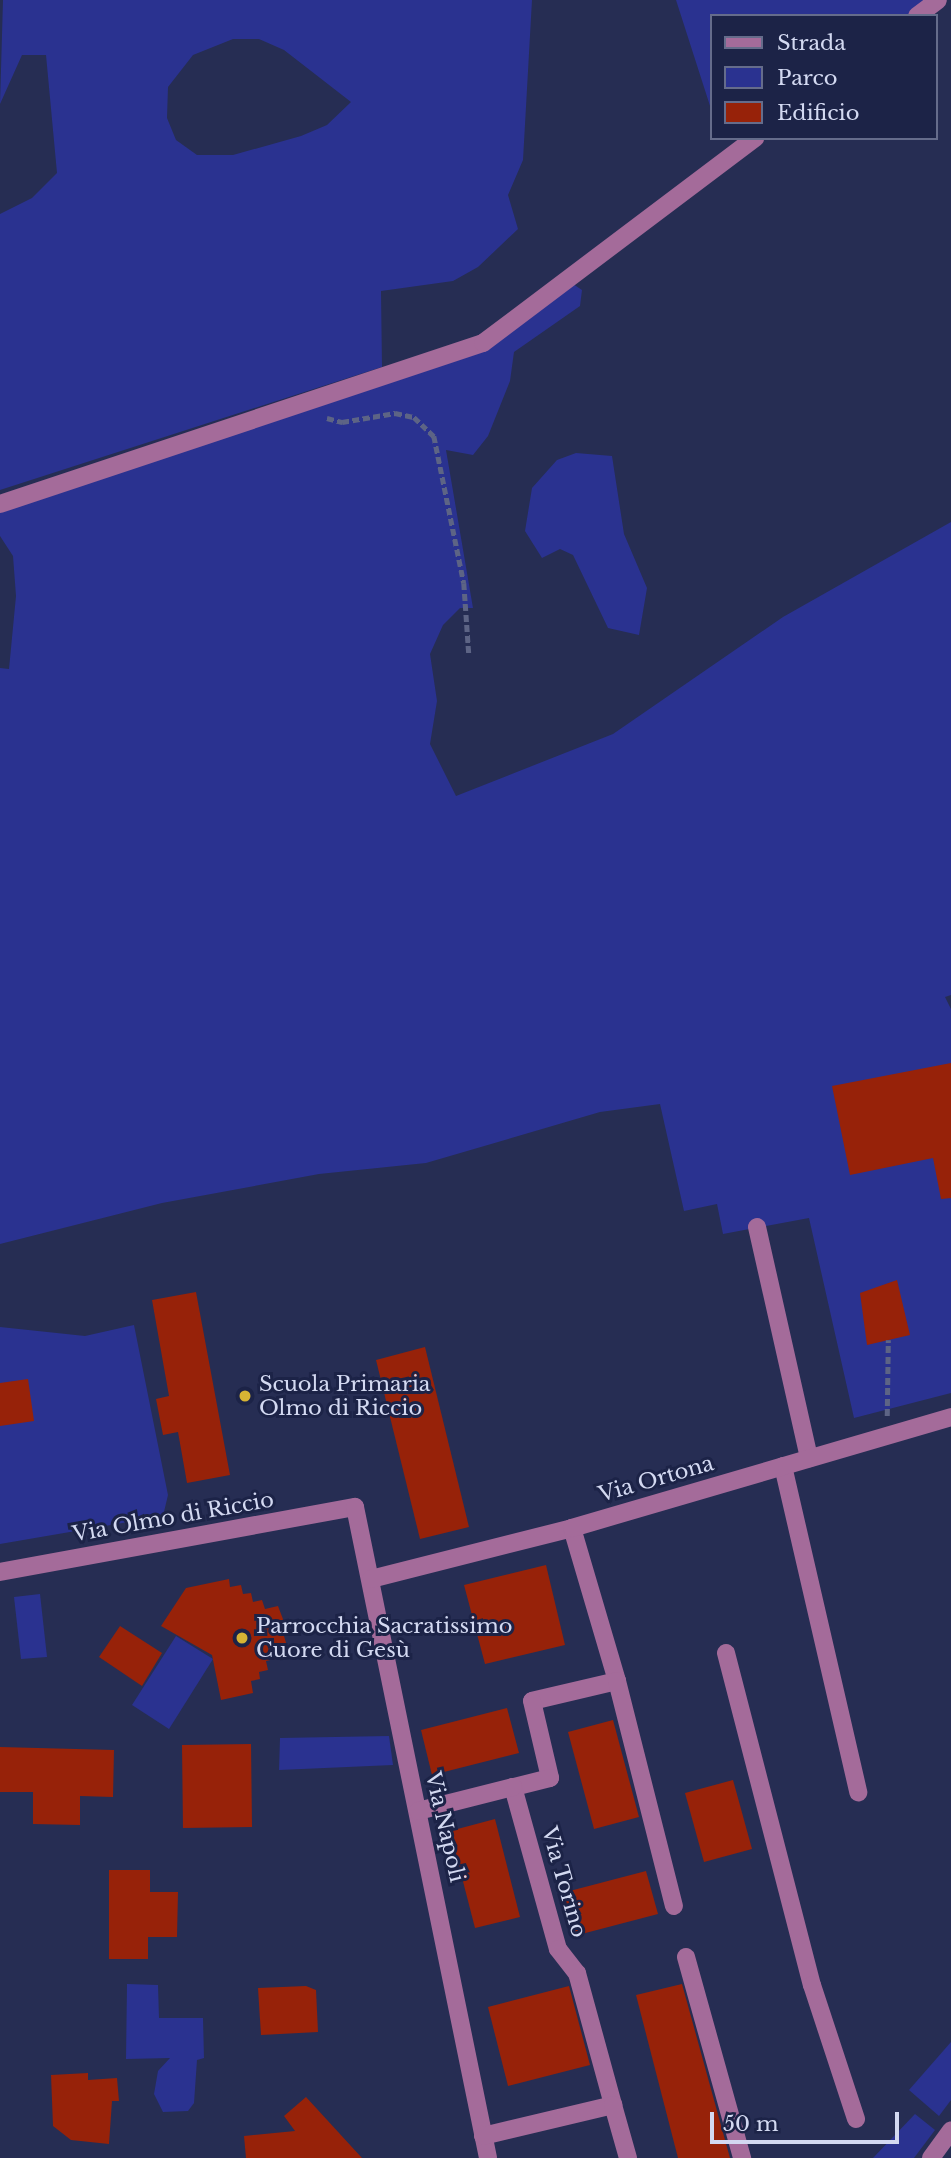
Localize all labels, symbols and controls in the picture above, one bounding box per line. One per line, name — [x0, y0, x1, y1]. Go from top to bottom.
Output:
legend — [710, 14, 937, 140]
text: Strada — [777, 30, 846, 56]
text: Parco — [777, 65, 838, 91]
text: Edificio — [777, 100, 859, 126]
place label: Scuola Primaria Olmo di Riccio — [259, 1371, 431, 1421]
marker: Scuola Primaria Olmo di Riccio — [237, 1388, 253, 1404]
street label: Via Ortona — [595, 1451, 717, 1507]
street label: Via Olmo di Riccio — [70, 1487, 276, 1547]
place label: Parrocchia Sacratissimo Cuore di Gesù — [256, 1613, 513, 1663]
marker: Parrocchia Sacratissimo Cuore di Gesù — [234, 1630, 250, 1646]
street label: Via Napoli — [420, 1769, 470, 1885]
street label: Via Torino — [536, 1823, 592, 1941]
scale bar — [713, 2098, 902, 2142]
text: 50 m — [723, 2111, 778, 2137]

